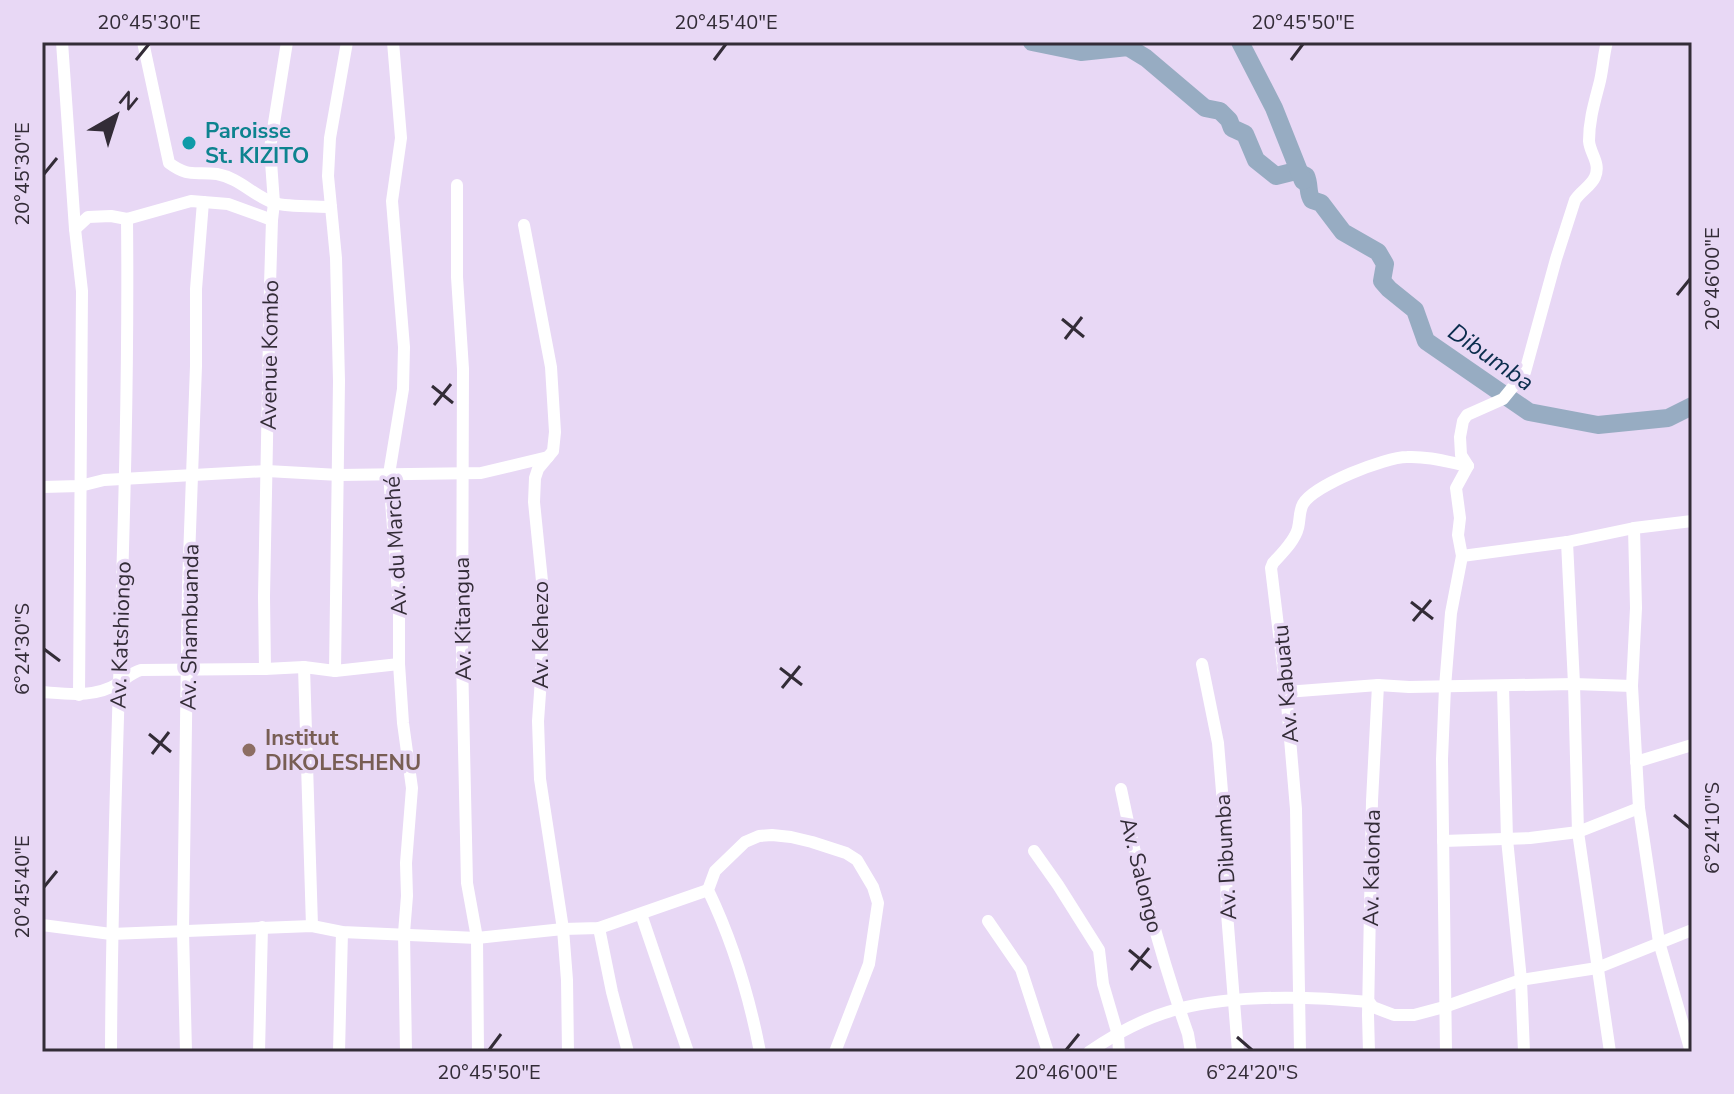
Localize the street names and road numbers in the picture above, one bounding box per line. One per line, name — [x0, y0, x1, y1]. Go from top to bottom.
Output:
street label: Avenue Kombo — [254, 280, 286, 430]
street label: Av. du Marché — [377, 475, 415, 617]
street label: Av. Shambuanda — [174, 543, 206, 711]
street label: Av. Kitangua — [447, 557, 479, 681]
street label: Av. Katshiongo — [103, 561, 139, 709]
street label: Av. Kehezo — [526, 581, 556, 689]
street label: Av. Kabuatu — [1266, 623, 1306, 744]
street label: Av. Dibumba — [1208, 793, 1244, 921]
street label: Av. Kalonda — [1356, 809, 1388, 927]
street label: Av. Salongo — [1112, 814, 1170, 936]

